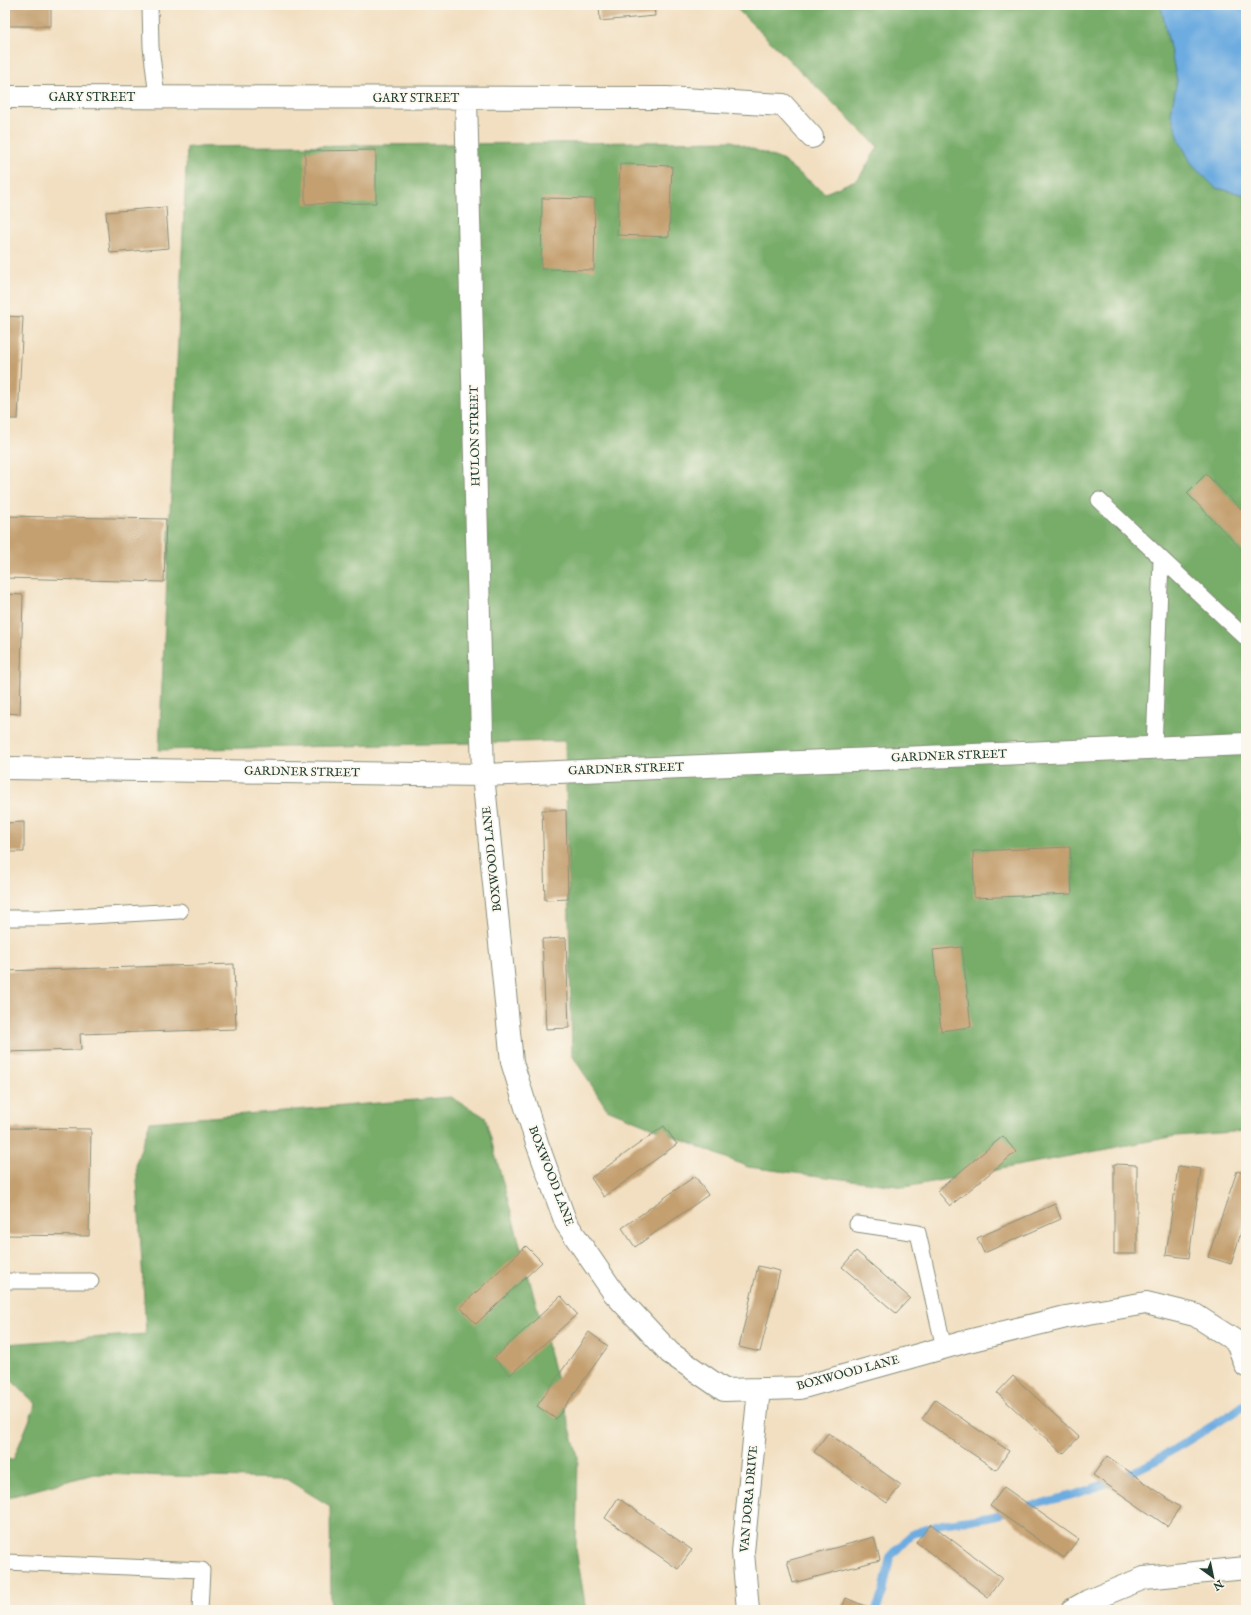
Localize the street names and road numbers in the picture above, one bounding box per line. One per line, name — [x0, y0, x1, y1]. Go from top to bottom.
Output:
street label: GARY STREET — [49, 90, 136, 105]
street label: GARY STREET — [373, 91, 460, 106]
street label: HULON STREET — [467, 385, 483, 487]
street label: GARDNER STREET — [891, 746, 1007, 766]
street label: GARDNER STREET — [568, 759, 684, 779]
street label: GARDNER STREET — [244, 763, 360, 781]
street label: BOXWOOD LANE — [479, 805, 505, 913]
street label: BOXWOOD LANE — [525, 1124, 577, 1228]
street label: BOXWOOD LANE — [795, 1352, 901, 1394]
street label: VAN DORA DRIVE — [737, 1445, 761, 1554]

